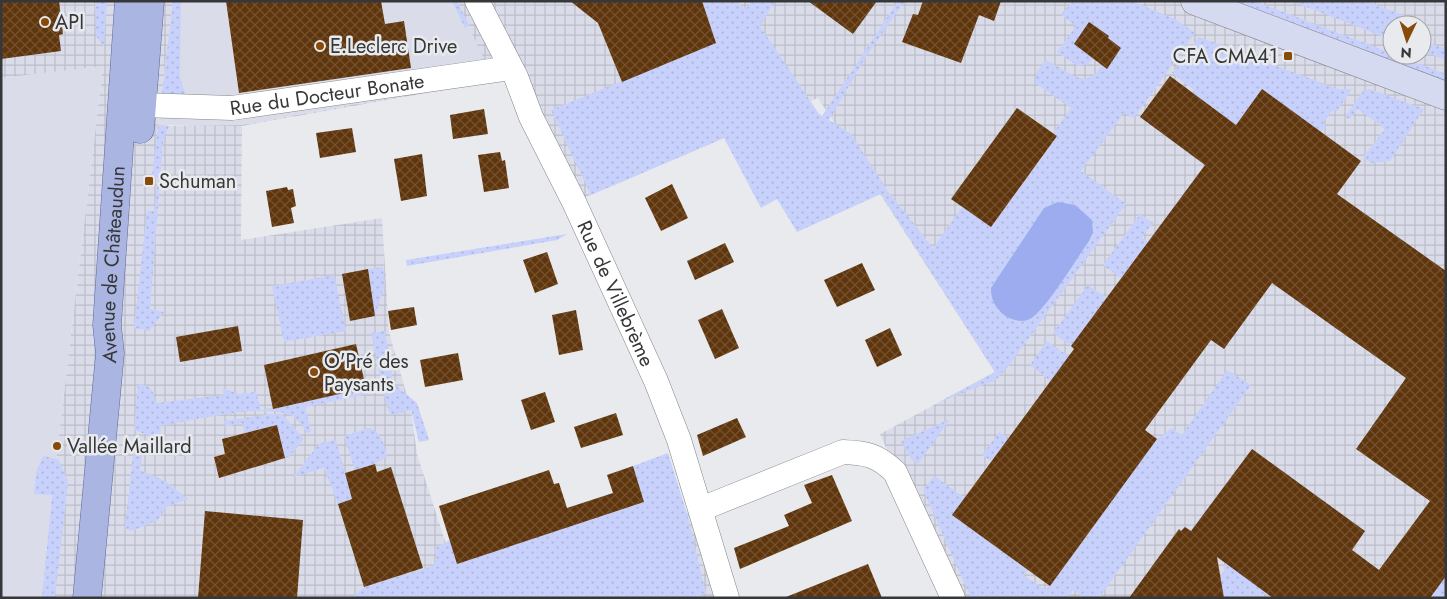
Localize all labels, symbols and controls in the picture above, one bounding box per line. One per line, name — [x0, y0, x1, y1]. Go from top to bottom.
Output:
place label: API — [55, 8, 84, 37]
north arrow — [1382, 15, 1432, 65]
marker: API — [39, 16, 51, 28]
place label: E.Leclerc Drive — [330, 32, 457, 61]
marker: E.Leclerc Drive — [314, 40, 326, 52]
place label: CFA CMA41 — [1173, 42, 1278, 71]
text: N — [1400, 43, 1412, 63]
marker: CFA CMA41 — [1282, 50, 1294, 62]
street label: Rue du Docteur Bonate — [228, 66, 426, 123]
street label: Avenue de Châteaudun — [92, 165, 132, 364]
place label: Schuman — [159, 167, 236, 196]
marker: Schuman — [143, 175, 155, 187]
street label: Rue de Villebrème — [570, 216, 662, 371]
place label: O'Pré des Paysants — [324, 347, 409, 399]
marker: O'Pré des Paysants — [308, 366, 320, 378]
place label: Vallée Maillard — [67, 432, 192, 461]
marker: Vallée Maillard — [51, 440, 63, 452]

